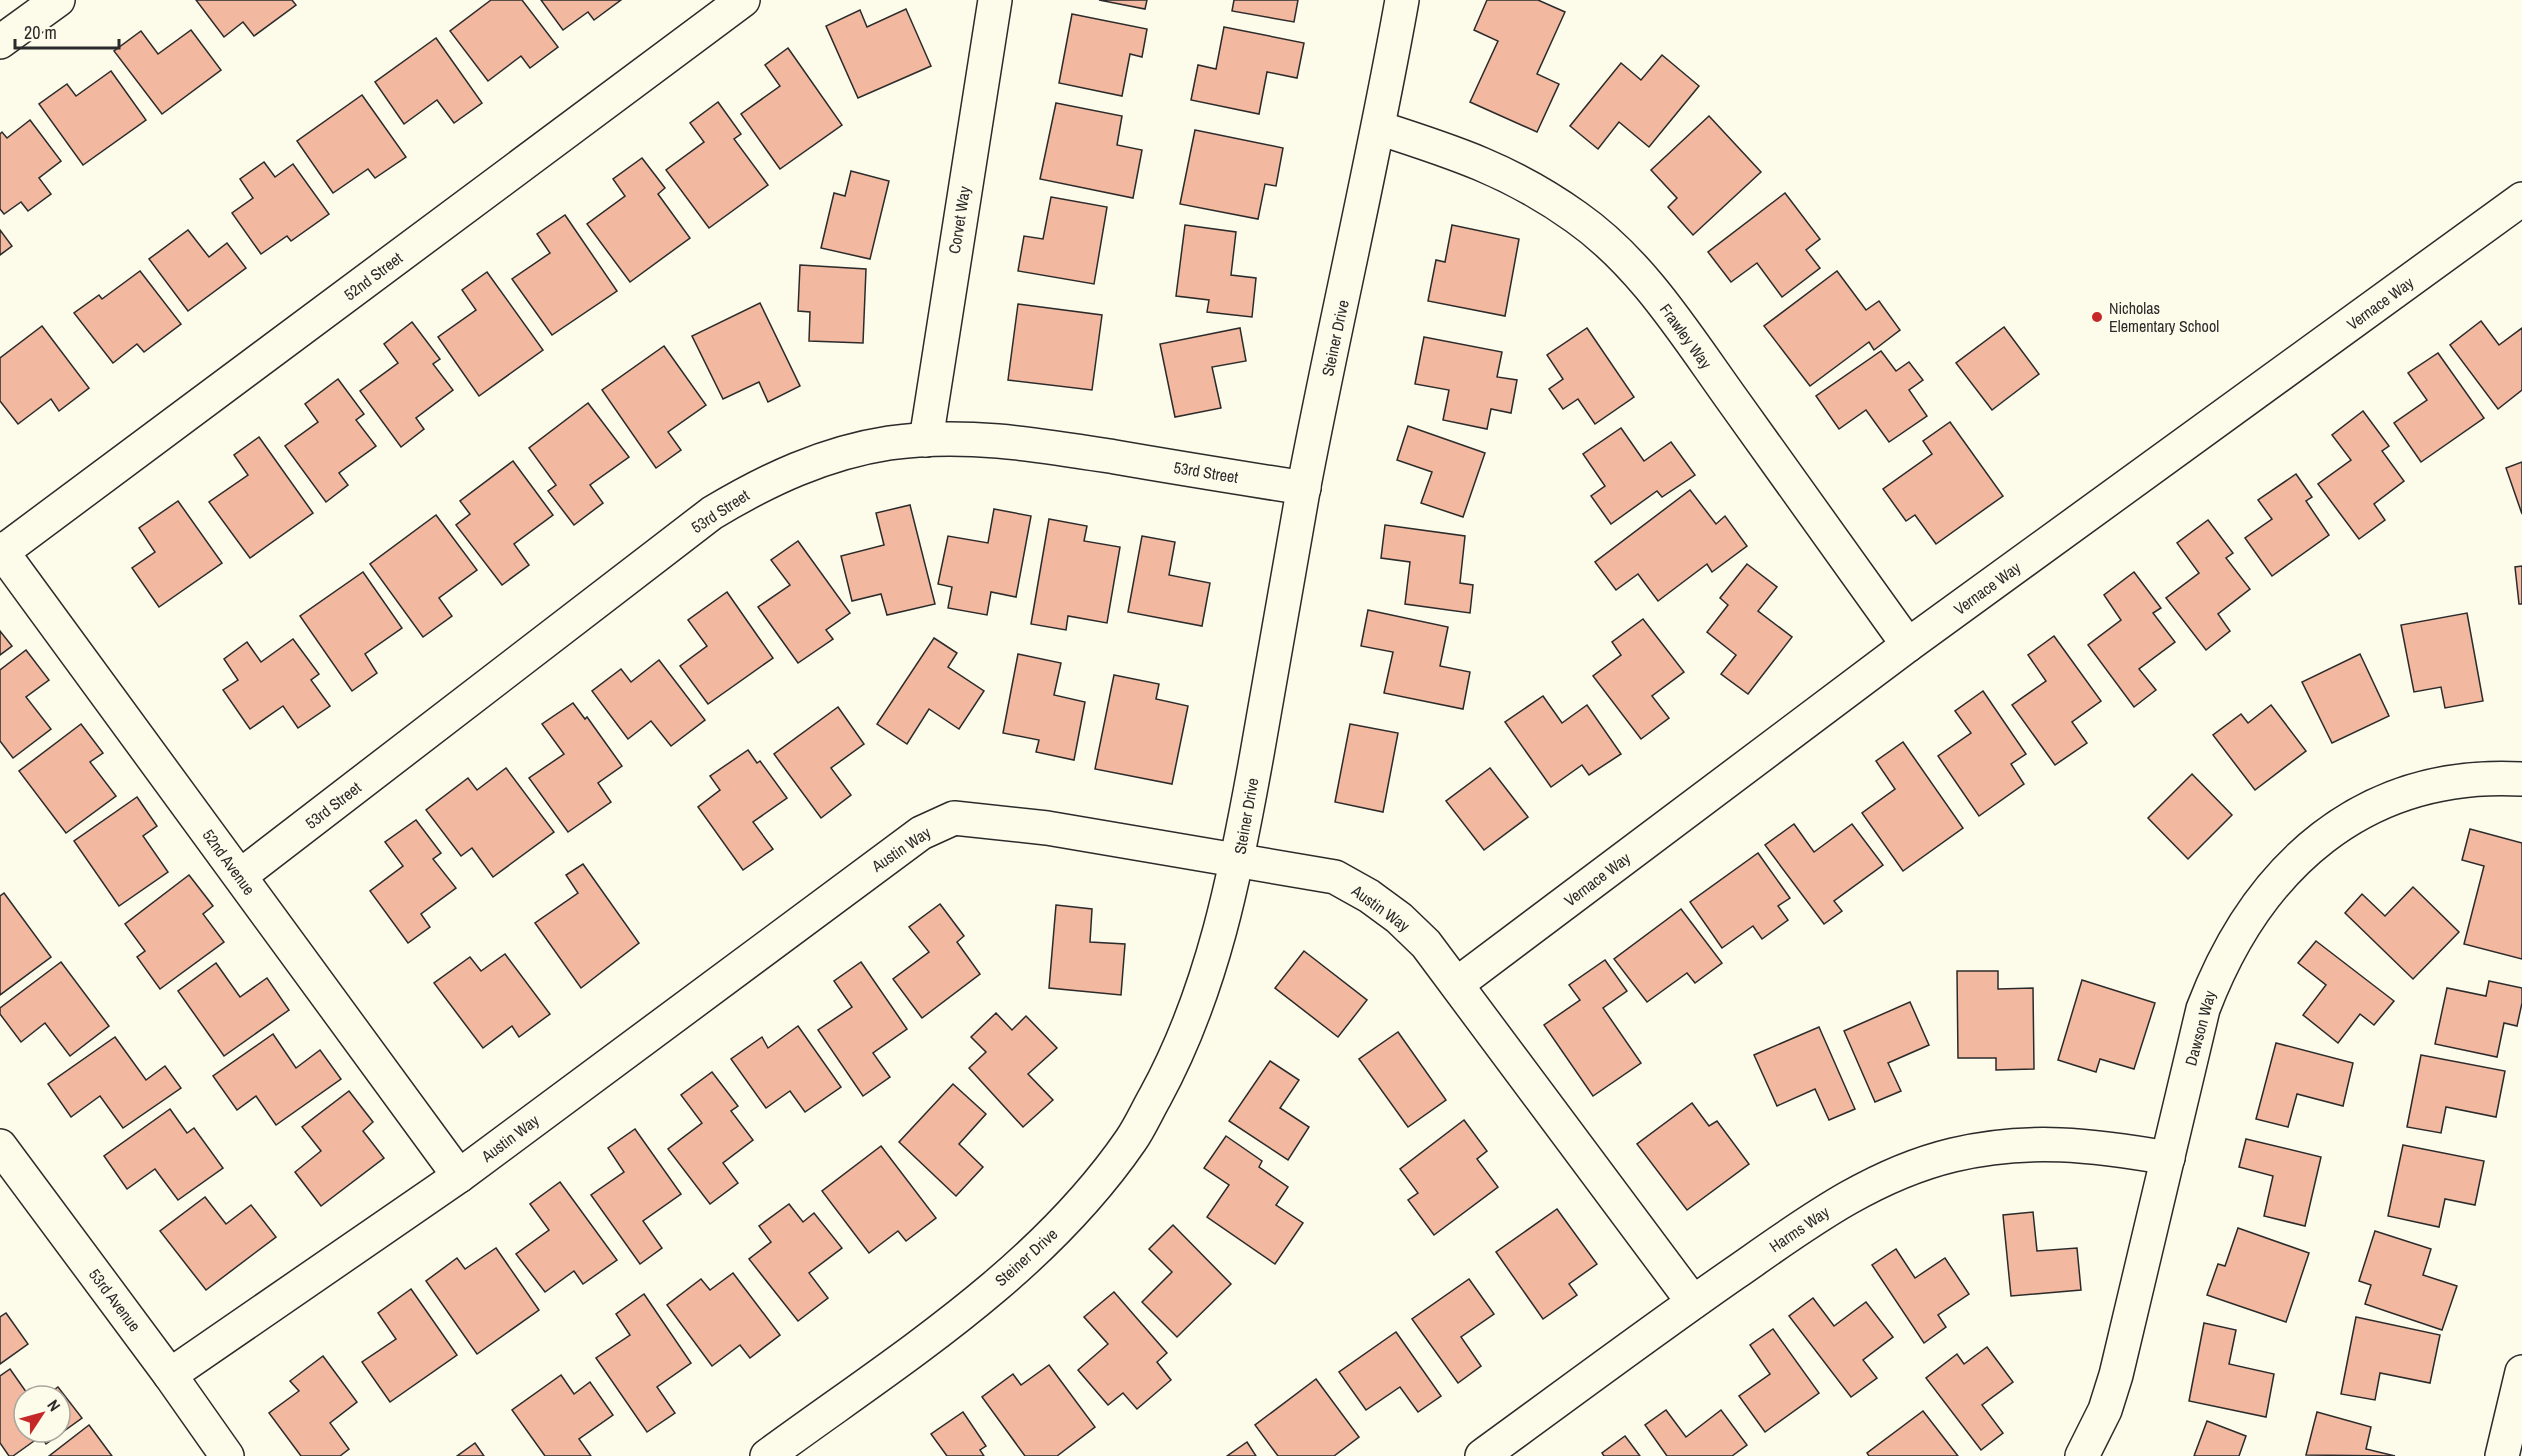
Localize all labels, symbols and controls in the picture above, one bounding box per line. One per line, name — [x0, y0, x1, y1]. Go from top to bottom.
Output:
scale bar — [15, 12, 118, 50]
text: 20 m — [24, 20, 57, 45]
street label: Corvet Way — [943, 184, 975, 255]
street label: 52nd Street — [339, 247, 407, 305]
street label: Vernace Way — [2342, 271, 2418, 335]
place label: Nicholas Elementary School — [2109, 297, 2219, 337]
street label: Steiner Drive — [1316, 298, 1354, 378]
street label: Frawley Way — [1655, 299, 1717, 373]
marker: Nicholas Elementary School — [2090, 310, 2104, 324]
street label: 53rd Street — [1172, 456, 1240, 488]
street label: 53rd Street — [687, 484, 754, 538]
street label: Vernace Way — [1949, 556, 2025, 620]
street label: 53rd Street — [301, 776, 366, 834]
street label: Steiner Drive — [1228, 776, 1264, 856]
street label: Austin Way — [866, 821, 935, 877]
street label: 52nd Avenue — [198, 825, 260, 899]
street label: Vernace Way — [1559, 847, 1635, 911]
street label: Austin Way — [1347, 879, 1415, 937]
street label: Dawson Way — [2179, 988, 2221, 1068]
street label: Austin Way — [476, 1109, 544, 1167]
street label: Harms Way — [1765, 1201, 1834, 1257]
street label: Steiner Drive — [990, 1223, 1062, 1291]
street label: 53rd Avenue — [84, 1264, 146, 1336]
north arrow — [12, 1384, 72, 1444]
text: N — [42, 1395, 66, 1415]

